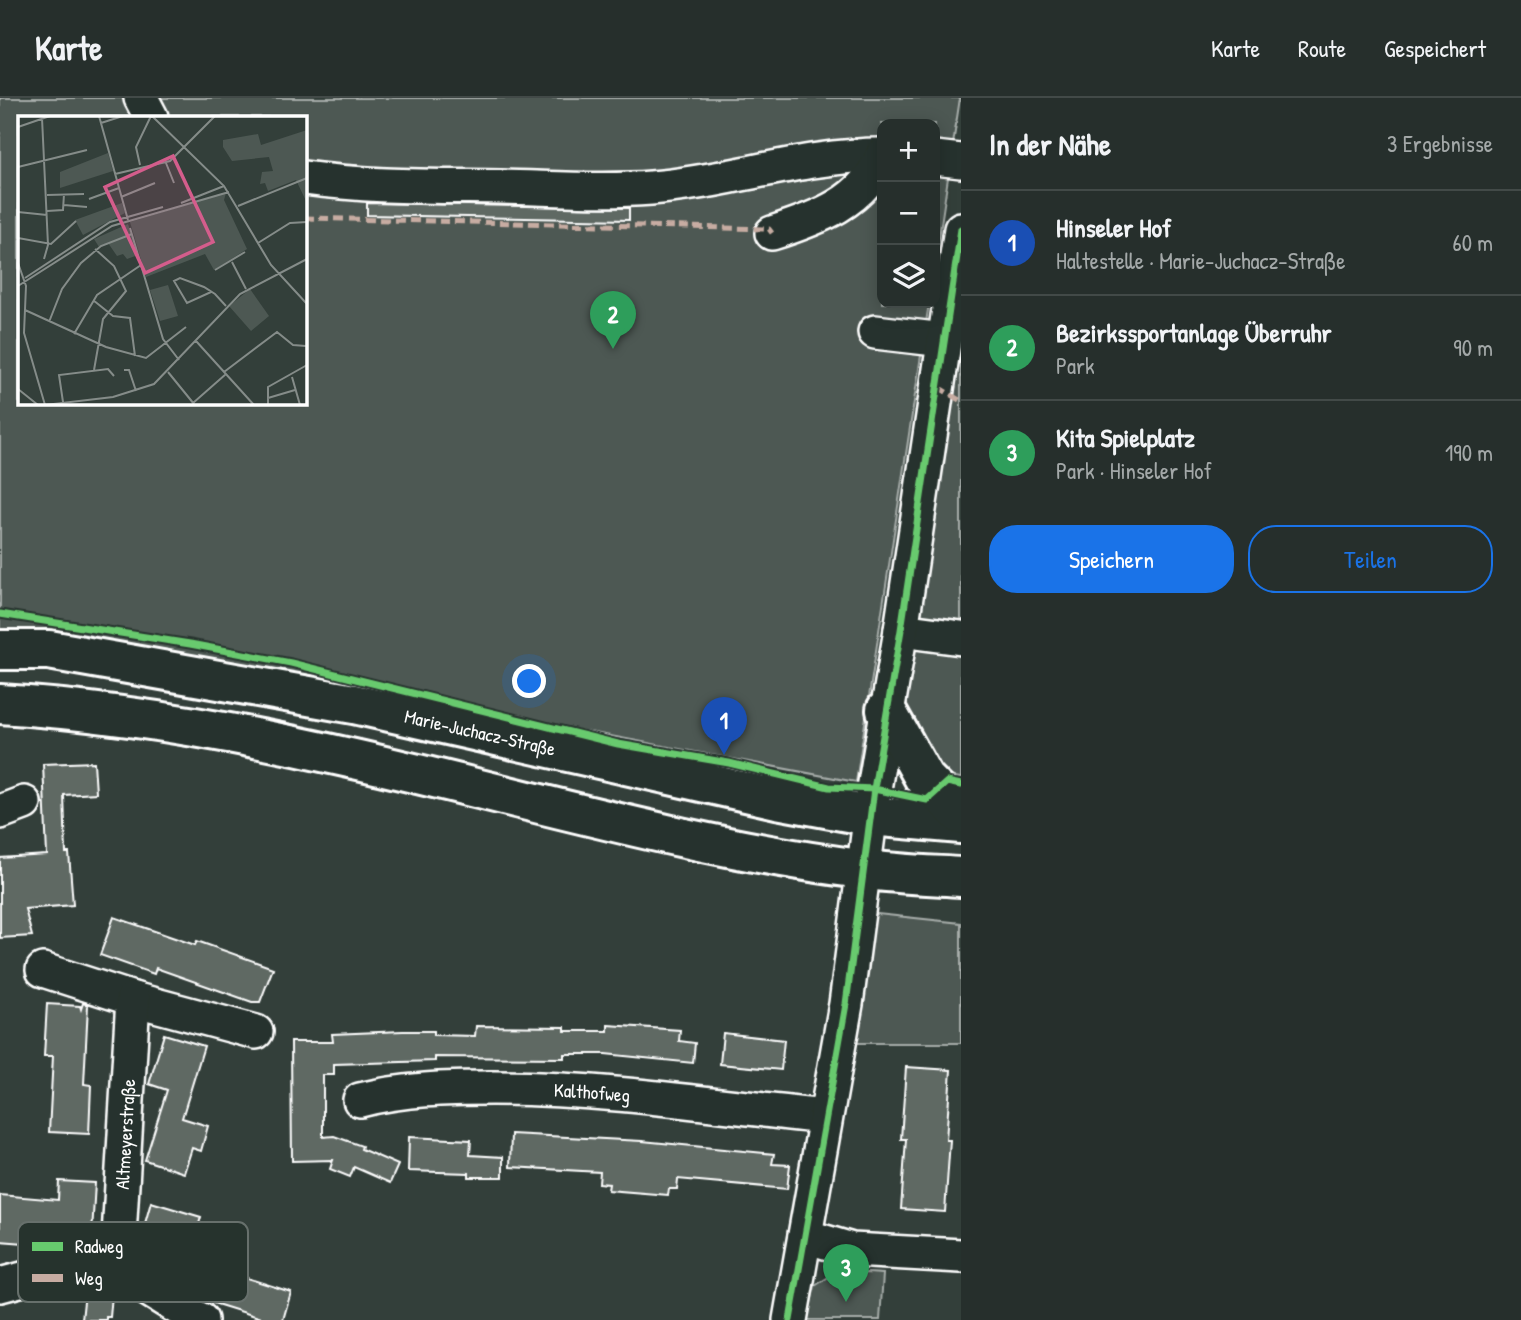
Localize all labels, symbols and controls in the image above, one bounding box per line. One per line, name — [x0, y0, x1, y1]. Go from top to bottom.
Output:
text: Karte — [35, 26, 102, 70]
text: Karte — [1211, 32, 1260, 64]
text: Route — [1298, 32, 1346, 64]
text: Gespeichert — [1384, 32, 1486, 64]
inset map — [18, 116, 306, 404]
map controls — [877, 119, 940, 308]
button: + — [877, 119, 940, 182]
text: In der Nähe — [989, 124, 1111, 164]
text: 3 Ergebnisse — [1387, 128, 1493, 159]
button: − — [877, 182, 940, 245]
text: Hinseler Hof — [1056, 210, 1171, 245]
text: 1 — [1008, 227, 1016, 258]
text: 60 m — [1453, 227, 1493, 258]
button: layers — [877, 245, 940, 308]
text: Haltestelle · Marie-Juchacz-Straße — [1056, 245, 1345, 276]
pin: 2 — [590, 291, 636, 349]
text: Bezirkssportanlage Überruhr — [1056, 315, 1332, 350]
text: 2 — [1007, 332, 1017, 363]
text: 90 m — [1453, 332, 1493, 363]
text: Park — [1056, 350, 1094, 381]
text: Kita Spielplatz — [1056, 420, 1195, 455]
text: 3 — [1007, 437, 1017, 468]
text: 190 m — [1445, 437, 1493, 468]
text: Park · Hinseler Hof — [1056, 455, 1212, 486]
button: Speichern — [989, 525, 1234, 593]
button: Teilen — [1248, 525, 1493, 593]
your location — [512, 664, 546, 698]
pin: 1 — [701, 697, 747, 755]
street label: Marie-Juchacz-Straße — [402, 703, 558, 762]
street label: Kalthofweg — [553, 1077, 631, 1108]
street label: Altmeyerstraße — [109, 1078, 141, 1190]
legend — [18, 1222, 248, 1302]
text: Radweg — [75, 1233, 123, 1259]
pin: 3 — [823, 1244, 869, 1302]
text: Weg — [75, 1265, 103, 1291]

